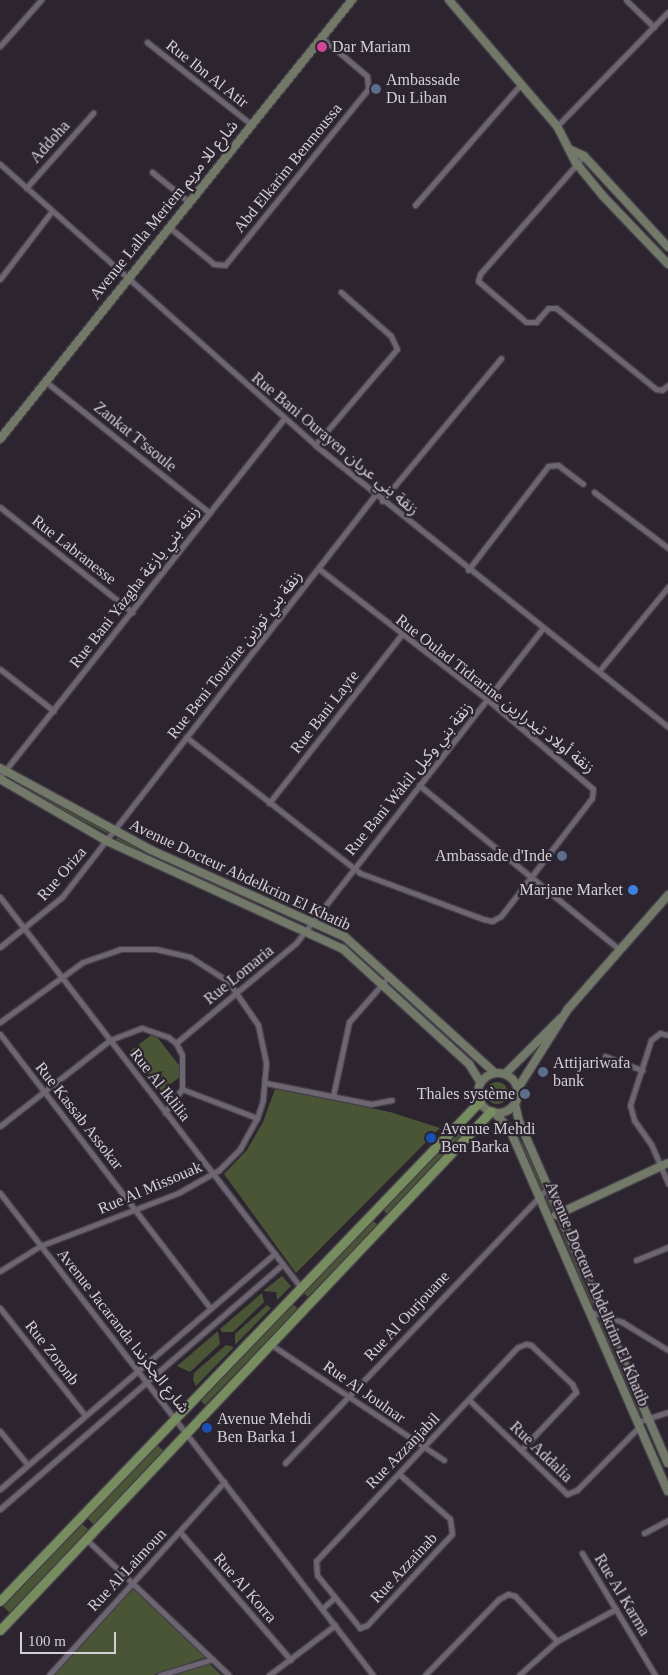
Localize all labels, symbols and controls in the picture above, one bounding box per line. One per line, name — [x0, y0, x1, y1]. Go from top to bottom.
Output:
street label: Rue Ibn Al Atir — [161, 35, 253, 113]
place label: Dar Mariam — [332, 37, 411, 57]
marker: Dar Mariam — [316, 41, 328, 53]
place label: Ambassade Du Liban — [386, 70, 460, 108]
marker: Ambassade Du Liban — [370, 83, 382, 95]
street label: Abd Elkarim Benmoussa — [230, 99, 346, 237]
street label: Addoha — [26, 117, 74, 167]
street label: Avenue Lalla Meriem شارع للا مريم — [86, 117, 242, 303]
street label: Rue Bani Ourayen زنقة بني عريان — [247, 368, 423, 520]
street label: Zankat T'ssoule — [90, 398, 180, 476]
street label: Rue Bani Yazgha زنقة بني يازغة — [66, 502, 204, 672]
street label: Rue Labranesse — [28, 511, 120, 589]
street label: Rue Beni Touzine زنقة بني توزين — [163, 567, 307, 743]
street label: Rue Oulad Tidrarine زنقة أولاد تيدرارين — [392, 610, 598, 778]
street label: Rue Bani Layte — [287, 667, 363, 757]
street label: Rue Bani Wakil زنقة بني وكيل — [341, 698, 477, 860]
street label: Avenue Docteur Abdelkrim El Khatib — [126, 815, 354, 935]
street label: Rue Oriza — [33, 843, 91, 905]
place label: Ambassade d'Inde — [435, 846, 552, 866]
marker: Ambassade d'Inde — [556, 850, 568, 862]
place label: Marjane Market — [519, 880, 623, 900]
marker: Marjane Market — [627, 884, 639, 896]
street label: Rue Lomaria — [200, 941, 278, 1009]
street label: Rue Al Iklilia — [125, 1044, 195, 1126]
place label: Attijariwafa bank — [553, 1053, 630, 1091]
street label: Rue Kassab Assokar — [31, 1058, 127, 1174]
marker: Attijariwafa bank — [537, 1066, 549, 1078]
place label: Thales système — [417, 1084, 515, 1104]
marker: Thales système — [519, 1088, 531, 1100]
place label: Avenue Mehdi Ben Barka — [441, 1119, 535, 1157]
marker: Avenue Mehdi Ben Barka — [425, 1132, 437, 1144]
street label: Rue Al Missouak — [95, 1157, 205, 1219]
street label: Avenue Docteur Abdelkrim El Khatib — [541, 1178, 653, 1410]
street label: Avenue Jacaranda شارع الجكرندا — [53, 1245, 193, 1417]
street label: Rue Al Ourjouane — [360, 1267, 454, 1365]
street label: Rue Zoronb — [21, 1317, 83, 1389]
street label: Rue Al Joulnar — [319, 1356, 409, 1428]
place label: Avenue Mehdi Ben Barka 1 — [217, 1409, 311, 1447]
street label: Rue Azzanjabil — [362, 1409, 444, 1493]
street label: Rue Addalia — [505, 1417, 577, 1487]
marker: Avenue Mehdi Ben Barka 1 — [201, 1422, 213, 1434]
street label: Rue Al Laimoun — [83, 1524, 171, 1616]
street label: Rue Azzainab — [366, 1528, 442, 1608]
street label: Rue Al Korra — [209, 1549, 281, 1627]
street label: Rue Al Karma — [590, 1550, 654, 1640]
scale bar — [22, 1622, 119, 1654]
text: 100 m — [28, 1633, 66, 1649]

